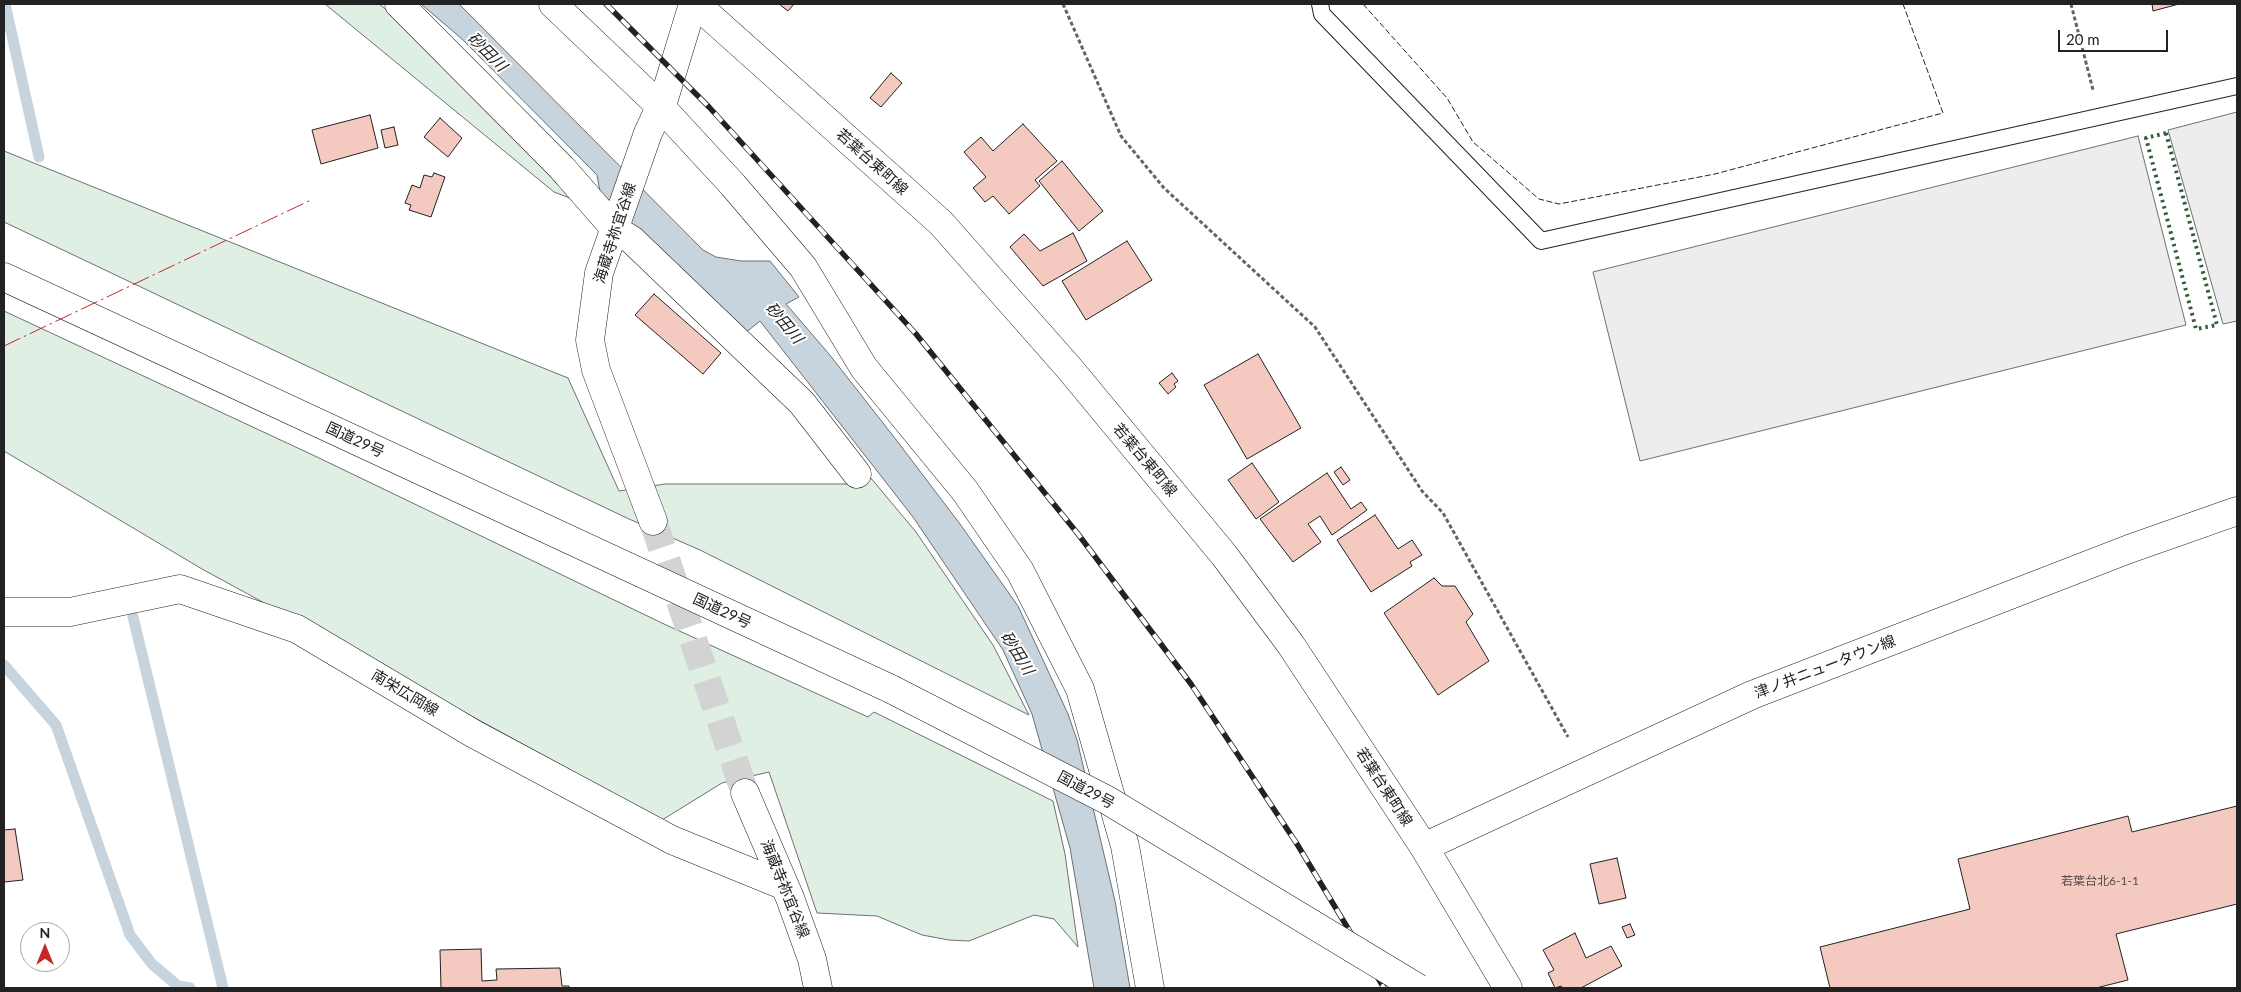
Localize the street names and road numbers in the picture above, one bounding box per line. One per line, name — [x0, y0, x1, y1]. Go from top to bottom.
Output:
street label: 若葉台東町線 — [833, 125, 911, 199]
street label: 海蔵寺祢宜谷線 — [590, 180, 640, 286]
street label: 国道29号 — [323, 419, 387, 461]
street label: 若葉台東町線 — [1109, 420, 1181, 500]
street label: 国道29号 — [690, 590, 754, 632]
street label: 津ノ井ニュータウン線 — [1752, 632, 1898, 702]
street label: 南栄広岡線 — [368, 666, 442, 720]
street label: 若葉台東町線 — [1352, 744, 1416, 830]
street label: 国道29号 — [1054, 767, 1118, 813]
street label: 海蔵寺祢宜谷線 — [757, 837, 813, 941]

